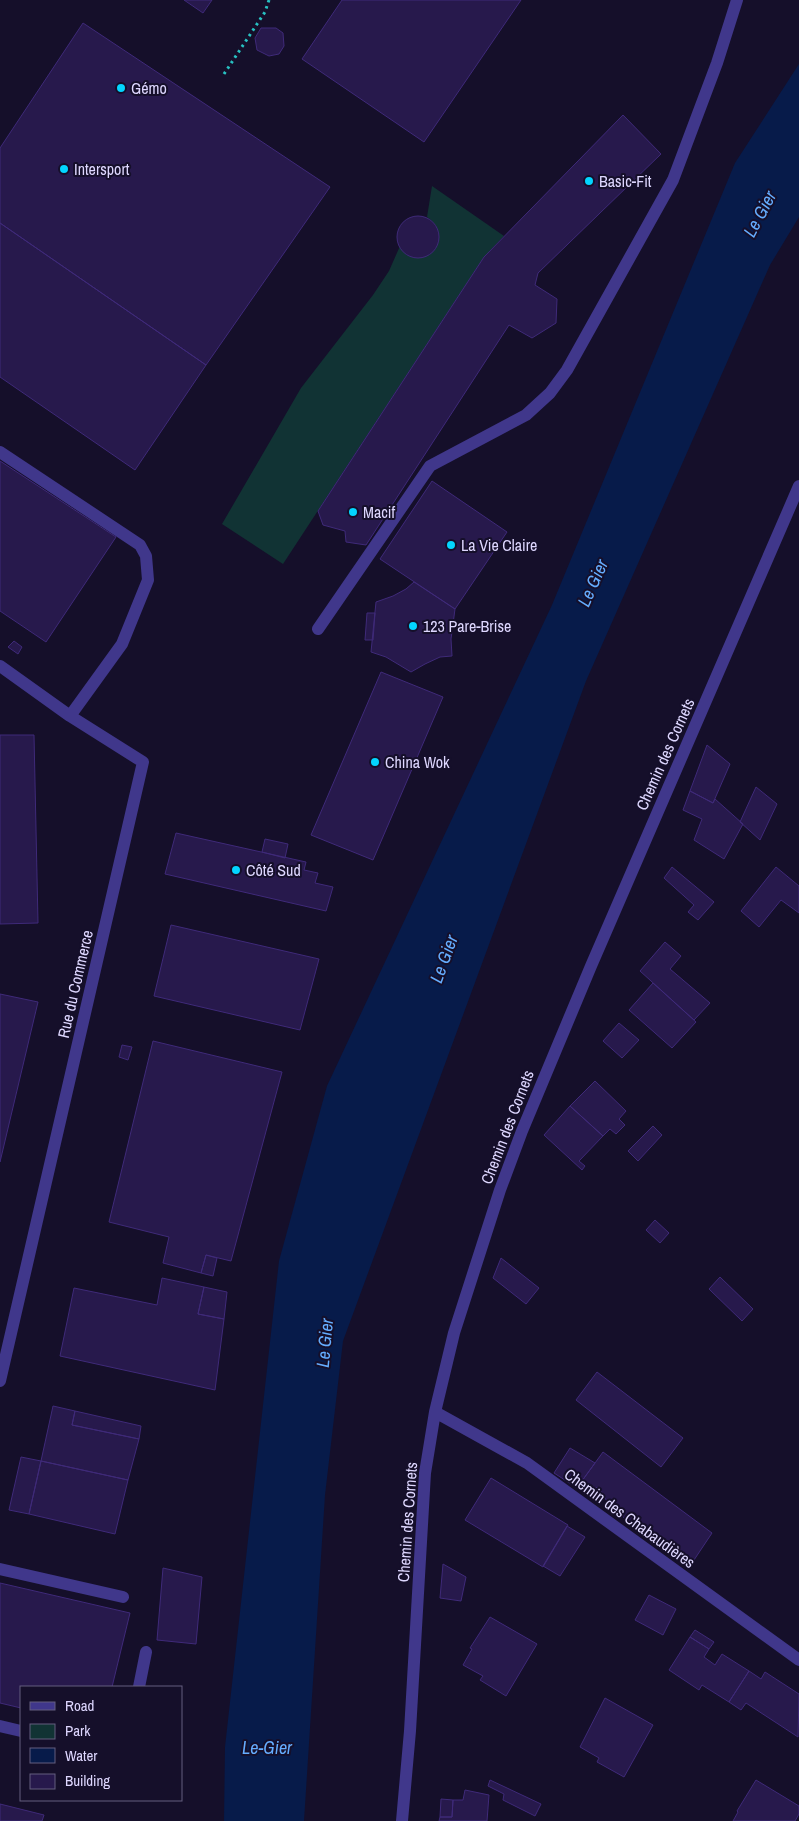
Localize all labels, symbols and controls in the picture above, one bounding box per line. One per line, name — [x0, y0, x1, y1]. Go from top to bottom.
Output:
place label: Gémo — [131, 77, 167, 99]
marker: Gémo — [115, 82, 127, 94]
place label: Intersport — [74, 158, 130, 180]
marker: Intersport — [58, 163, 70, 175]
place label: Basic-Fit — [599, 170, 652, 192]
marker: Basic-Fit — [583, 175, 595, 187]
water label: Le Gier — [737, 185, 783, 241]
place label: Macif — [363, 501, 395, 523]
marker: Macif — [347, 506, 359, 518]
place label: La Vie Claire — [461, 534, 537, 556]
marker: La Vie Claire — [445, 539, 457, 551]
water label: Le Gier — [571, 554, 614, 610]
place label: 123 Pare-Brise — [423, 615, 511, 637]
marker: 123 Pare-Brise — [407, 620, 419, 632]
street label: Chemin des Cornets — [630, 695, 700, 813]
place label: China Wok — [385, 751, 450, 773]
marker: China Wok — [369, 756, 381, 768]
place label: Côté Sud — [246, 859, 301, 881]
marker: Côté Sud — [230, 864, 242, 876]
street label: Rue du Commerce — [52, 928, 98, 1040]
water label: Le Gier — [423, 930, 464, 986]
street label: Chemin des Cornets — [475, 1067, 539, 1187]
water label: Le Gier — [310, 1316, 339, 1369]
street label: Chemin des Cornets — [392, 1461, 422, 1583]
street label: Chemin des Chabaudières — [560, 1463, 700, 1573]
legend — [20, 1686, 182, 1801]
text: Road — [65, 1695, 94, 1716]
text: Park — [65, 1720, 91, 1741]
water label: Le-Gier — [242, 1735, 293, 1760]
text: Water — [65, 1745, 97, 1766]
text: Building — [65, 1770, 110, 1791]

